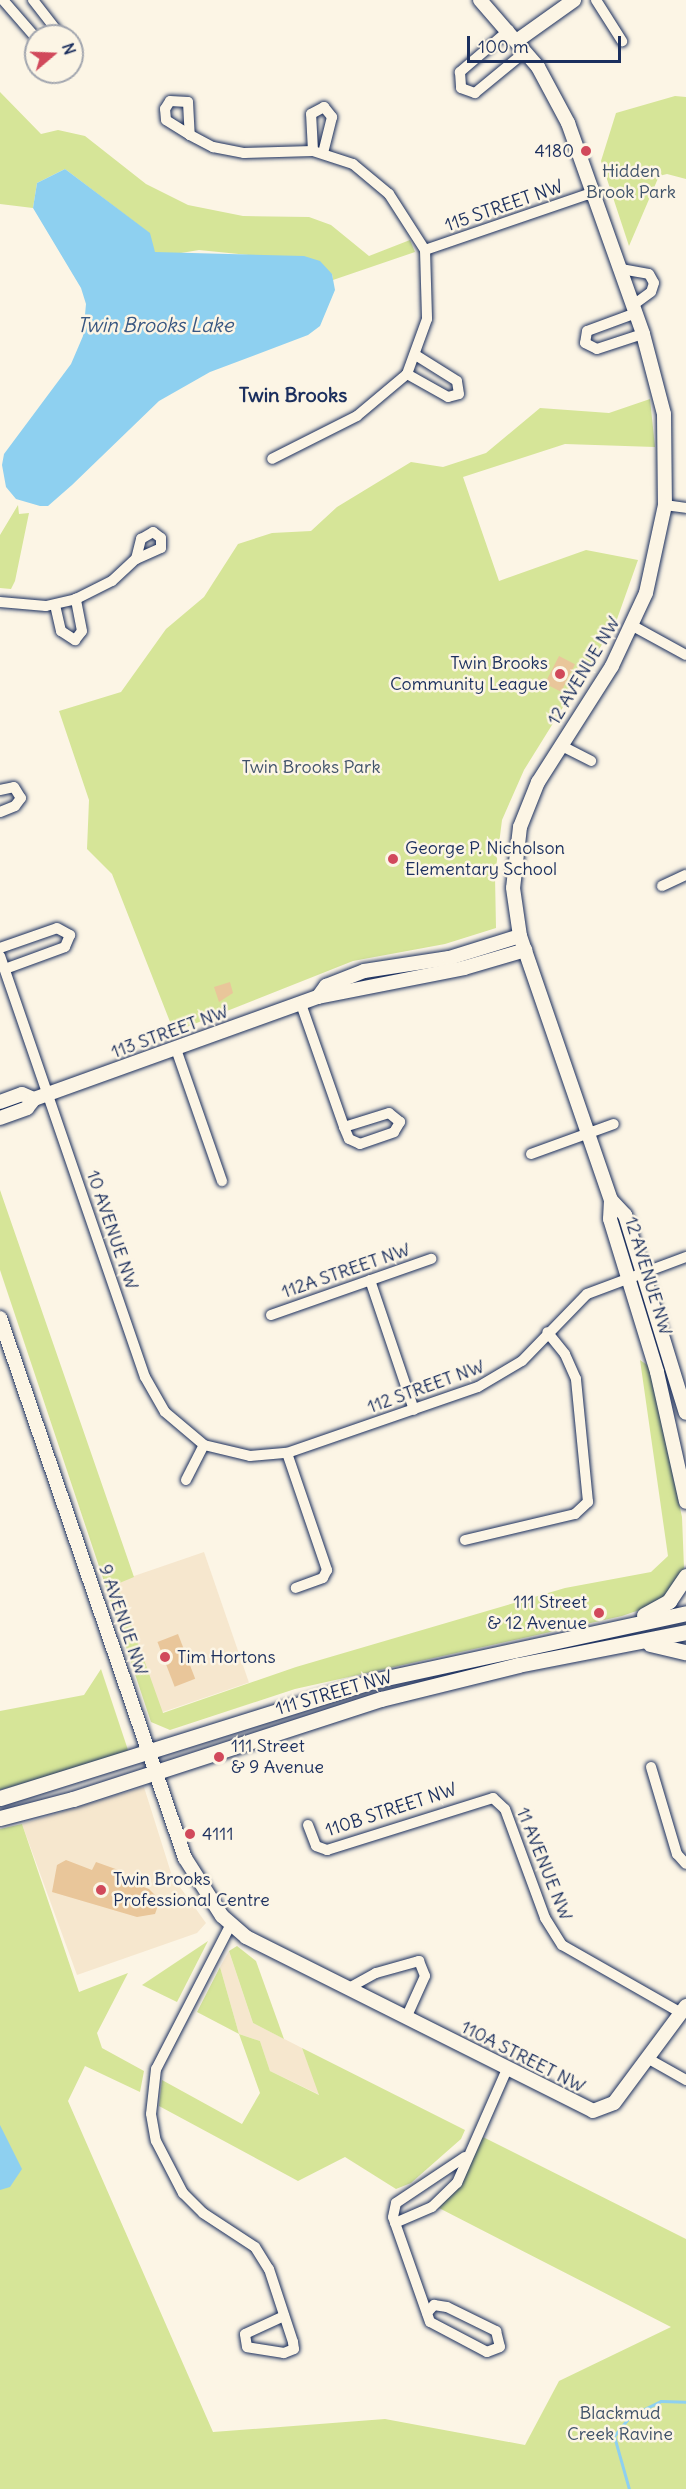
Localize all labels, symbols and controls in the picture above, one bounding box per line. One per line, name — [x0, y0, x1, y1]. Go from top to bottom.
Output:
north arrow — [24, 24, 84, 84]
scale bar — [470, 24, 624, 62]
text: 100 m — [478, 35, 529, 58]
text: N — [58, 40, 80, 57]
place label: 4180 — [534, 140, 574, 162]
marker: 4180 — [579, 144, 593, 158]
park label: Hidden Brook Park — [586, 161, 676, 204]
street label: 115 STREET NW — [442, 176, 566, 236]
water label: Twin Brooks Lake — [77, 312, 233, 336]
district label: Twin Brooks — [239, 382, 347, 406]
street label: 12 AVENUE NW — [543, 613, 625, 729]
place label: Twin Brooks Community League — [390, 653, 548, 696]
marker: Twin Brooks Community League — [553, 667, 567, 681]
park label: Twin Brooks Park — [241, 756, 381, 778]
place label: George P. Nicholson Elementary School — [405, 838, 565, 880]
marker: George P. Nicholson Elementary School — [386, 852, 400, 866]
street label: 113 STREET NW — [108, 1001, 232, 1063]
street label: 10 AVENUE NW — [82, 1168, 142, 1292]
street label: 12 AVENUE NW — [620, 1214, 676, 1338]
street label: 112A STREET NW — [279, 1239, 413, 1303]
street label: 112 STREET NW — [365, 1356, 487, 1418]
street label: 9 AVENUE NW — [94, 1562, 152, 1678]
place label: 111 Street & 12 Avenue — [487, 1592, 587, 1634]
marker: 111 Street & 12 Avenue — [592, 1606, 606, 1620]
place label: Tim Hortons — [177, 1646, 276, 1668]
marker: Tim Hortons — [158, 1650, 172, 1664]
street label: 111 STREET NW — [273, 1666, 395, 1720]
place label: 111 Street & 9 Avenue — [231, 1736, 324, 1778]
marker: 111 Street & 9 Avenue — [212, 1750, 226, 1764]
street label: 110B STREET NW — [323, 1779, 459, 1841]
street label: 11 AVENUE NW — [512, 1804, 576, 1924]
place label: 4111 — [202, 1823, 234, 1845]
marker: 4111 — [183, 1827, 197, 1841]
place label: Twin Brooks Professional Centre — [113, 1869, 270, 1912]
marker: Twin Brooks Professional Centre — [94, 1883, 108, 1897]
street label: 110A STREET NW — [457, 2016, 589, 2098]
park label: Blackmud Creek Ravine — [567, 2403, 673, 2446]

